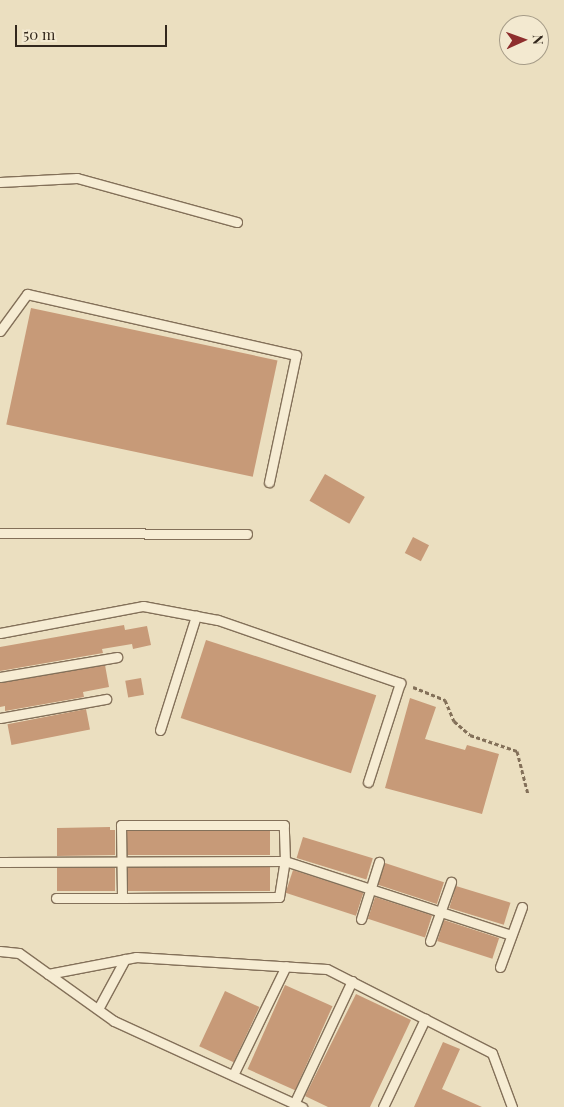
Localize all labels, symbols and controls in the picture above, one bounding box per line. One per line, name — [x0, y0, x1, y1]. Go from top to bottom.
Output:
scale bar — [18, 15, 170, 47]
north arrow — [499, 15, 549, 65]
text: 50 m — [23, 24, 55, 44]
text: N — [529, 34, 548, 45]

